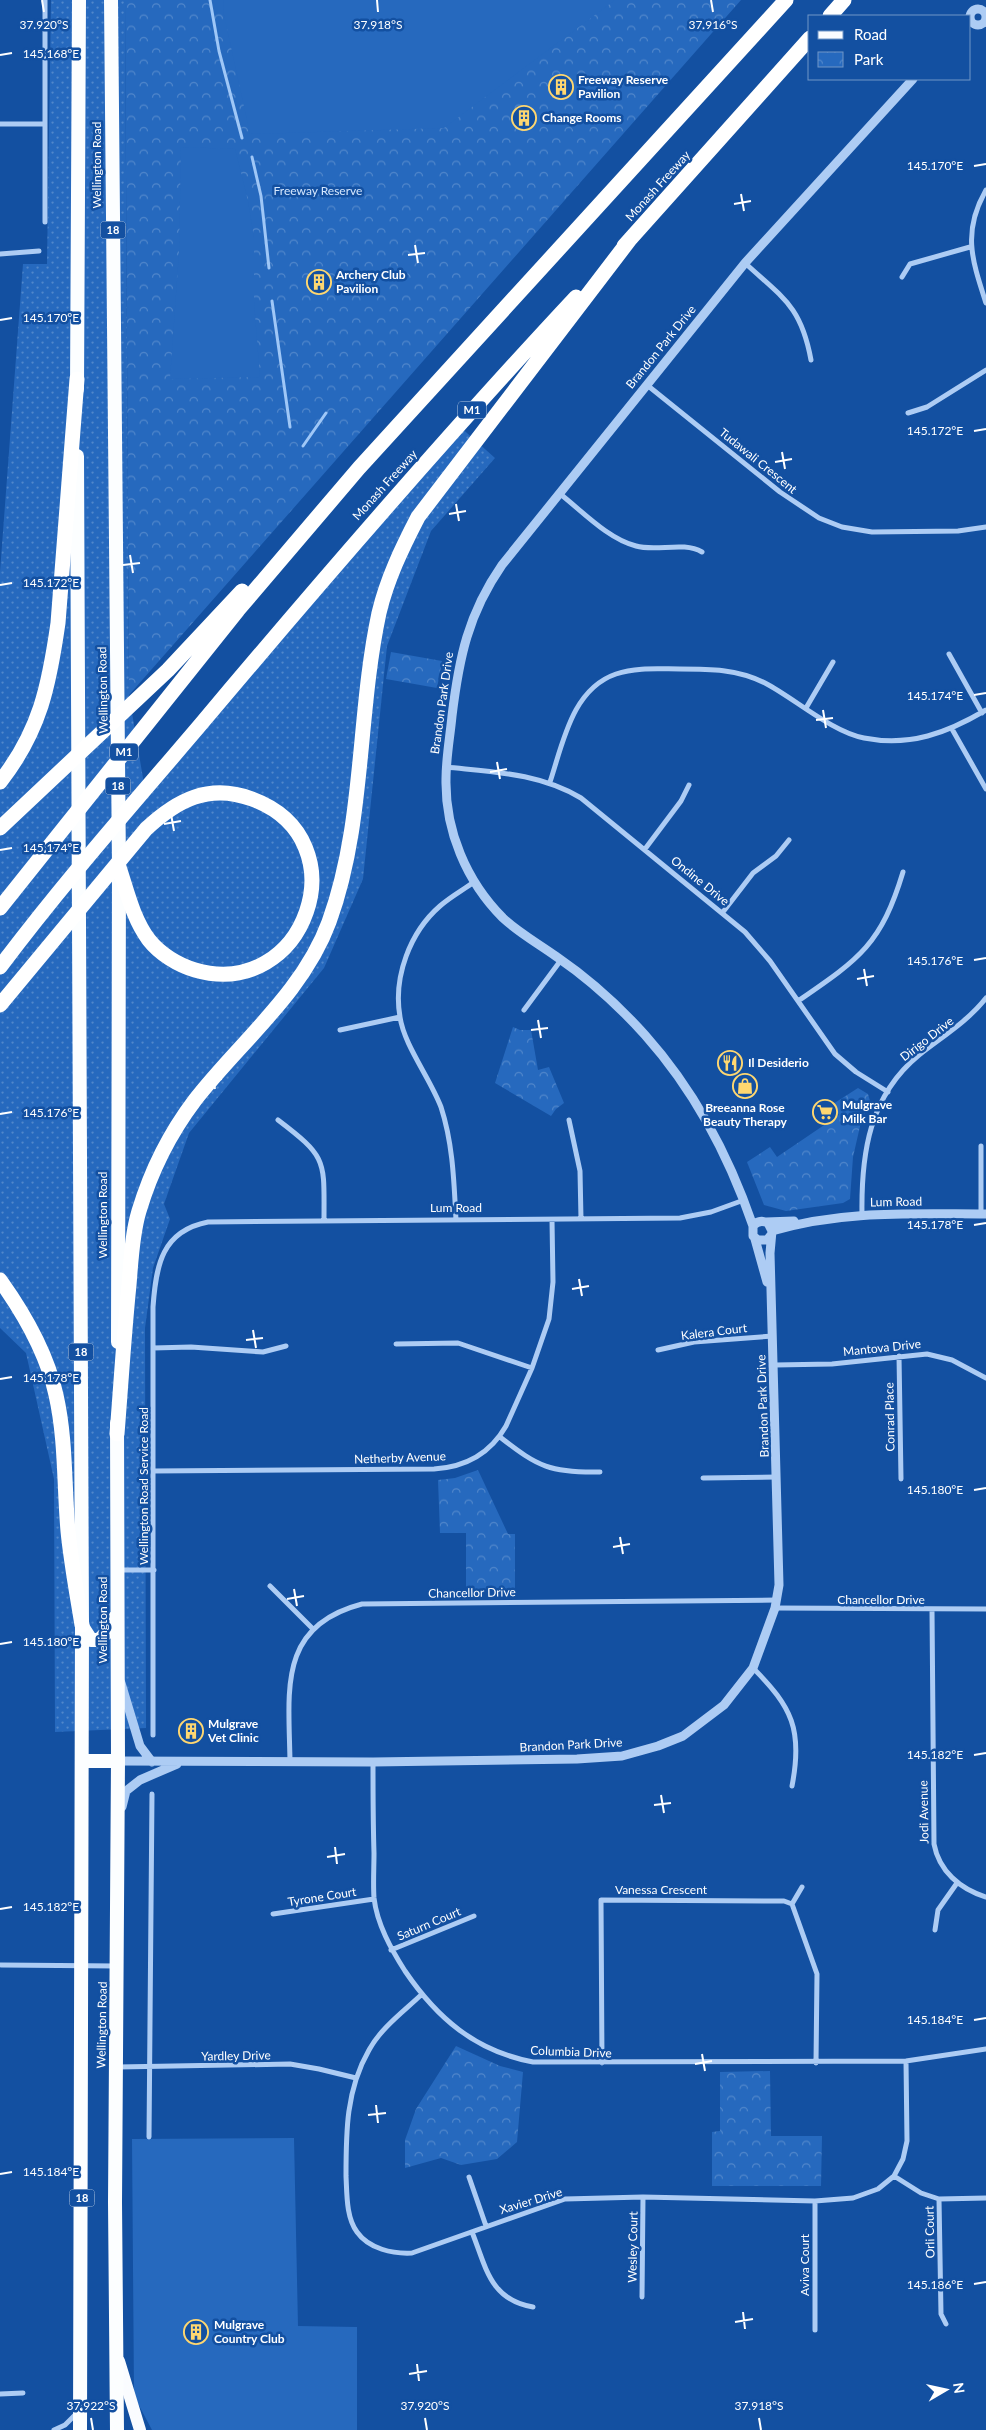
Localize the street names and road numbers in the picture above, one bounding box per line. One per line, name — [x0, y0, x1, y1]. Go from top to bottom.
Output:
street label: Wellington Road — [89, 121, 104, 209]
street label: Monash Freeway — [622, 147, 694, 224]
road number: 18 — [100, 222, 126, 238]
street label: Brandon Park Drive — [622, 302, 699, 391]
road number: M1 — [458, 402, 486, 418]
street label: Tudawali Crescent — [716, 425, 801, 497]
street label: Monash Freeway — [349, 446, 421, 523]
street label: Wellington Road — [94, 646, 111, 734]
street label: Brandon Park Drive — [427, 651, 456, 755]
road number: M1 — [110, 744, 138, 760]
road number: 18 — [106, 778, 130, 794]
street label: Ondine Drive — [668, 853, 732, 909]
street label: Dirigo Drive — [897, 1013, 956, 1064]
street label: Wellington Road — [95, 1171, 110, 1259]
street label: Lum Road — [870, 1194, 922, 1209]
street label: Lum Road — [430, 1200, 482, 1215]
street label: Kalera Court — [680, 1320, 749, 1343]
street label: Mantova Drive — [842, 1336, 922, 1359]
road number: 18 — [68, 1344, 94, 1360]
street label: Brandon Park Drive — [753, 1354, 772, 1458]
street label: Conrad Place — [881, 1382, 898, 1452]
street label: Wellington Road Service Road — [136, 1407, 151, 1565]
street label: Netherby Avenue — [354, 1448, 446, 1467]
street label: Wellington Road — [95, 1576, 110, 1664]
street label: Chancellor Drive — [428, 1584, 516, 1601]
street label: Chancellor Drive — [837, 1592, 925, 1607]
street label: Brandon Park Drive — [519, 1734, 623, 1755]
street label: Jodi Avenue — [915, 1780, 932, 1844]
street label: Vanessa Crescent — [615, 1882, 708, 1897]
street label: Tyrone Court — [287, 1884, 358, 1909]
street label: Saturn Court — [395, 1903, 463, 1944]
street label: Wellington Road — [93, 1981, 110, 2069]
street label: Columbia Drive — [530, 2043, 612, 2060]
street label: Yardley Drive — [201, 2047, 271, 2064]
street label: Xavier Drive — [498, 2184, 564, 2217]
road number: 18 — [70, 2190, 94, 2206]
street label: Orli Court — [922, 2205, 937, 2258]
street label: Wesley Court — [624, 2211, 641, 2283]
street label: Aviva Court — [797, 2233, 812, 2296]

